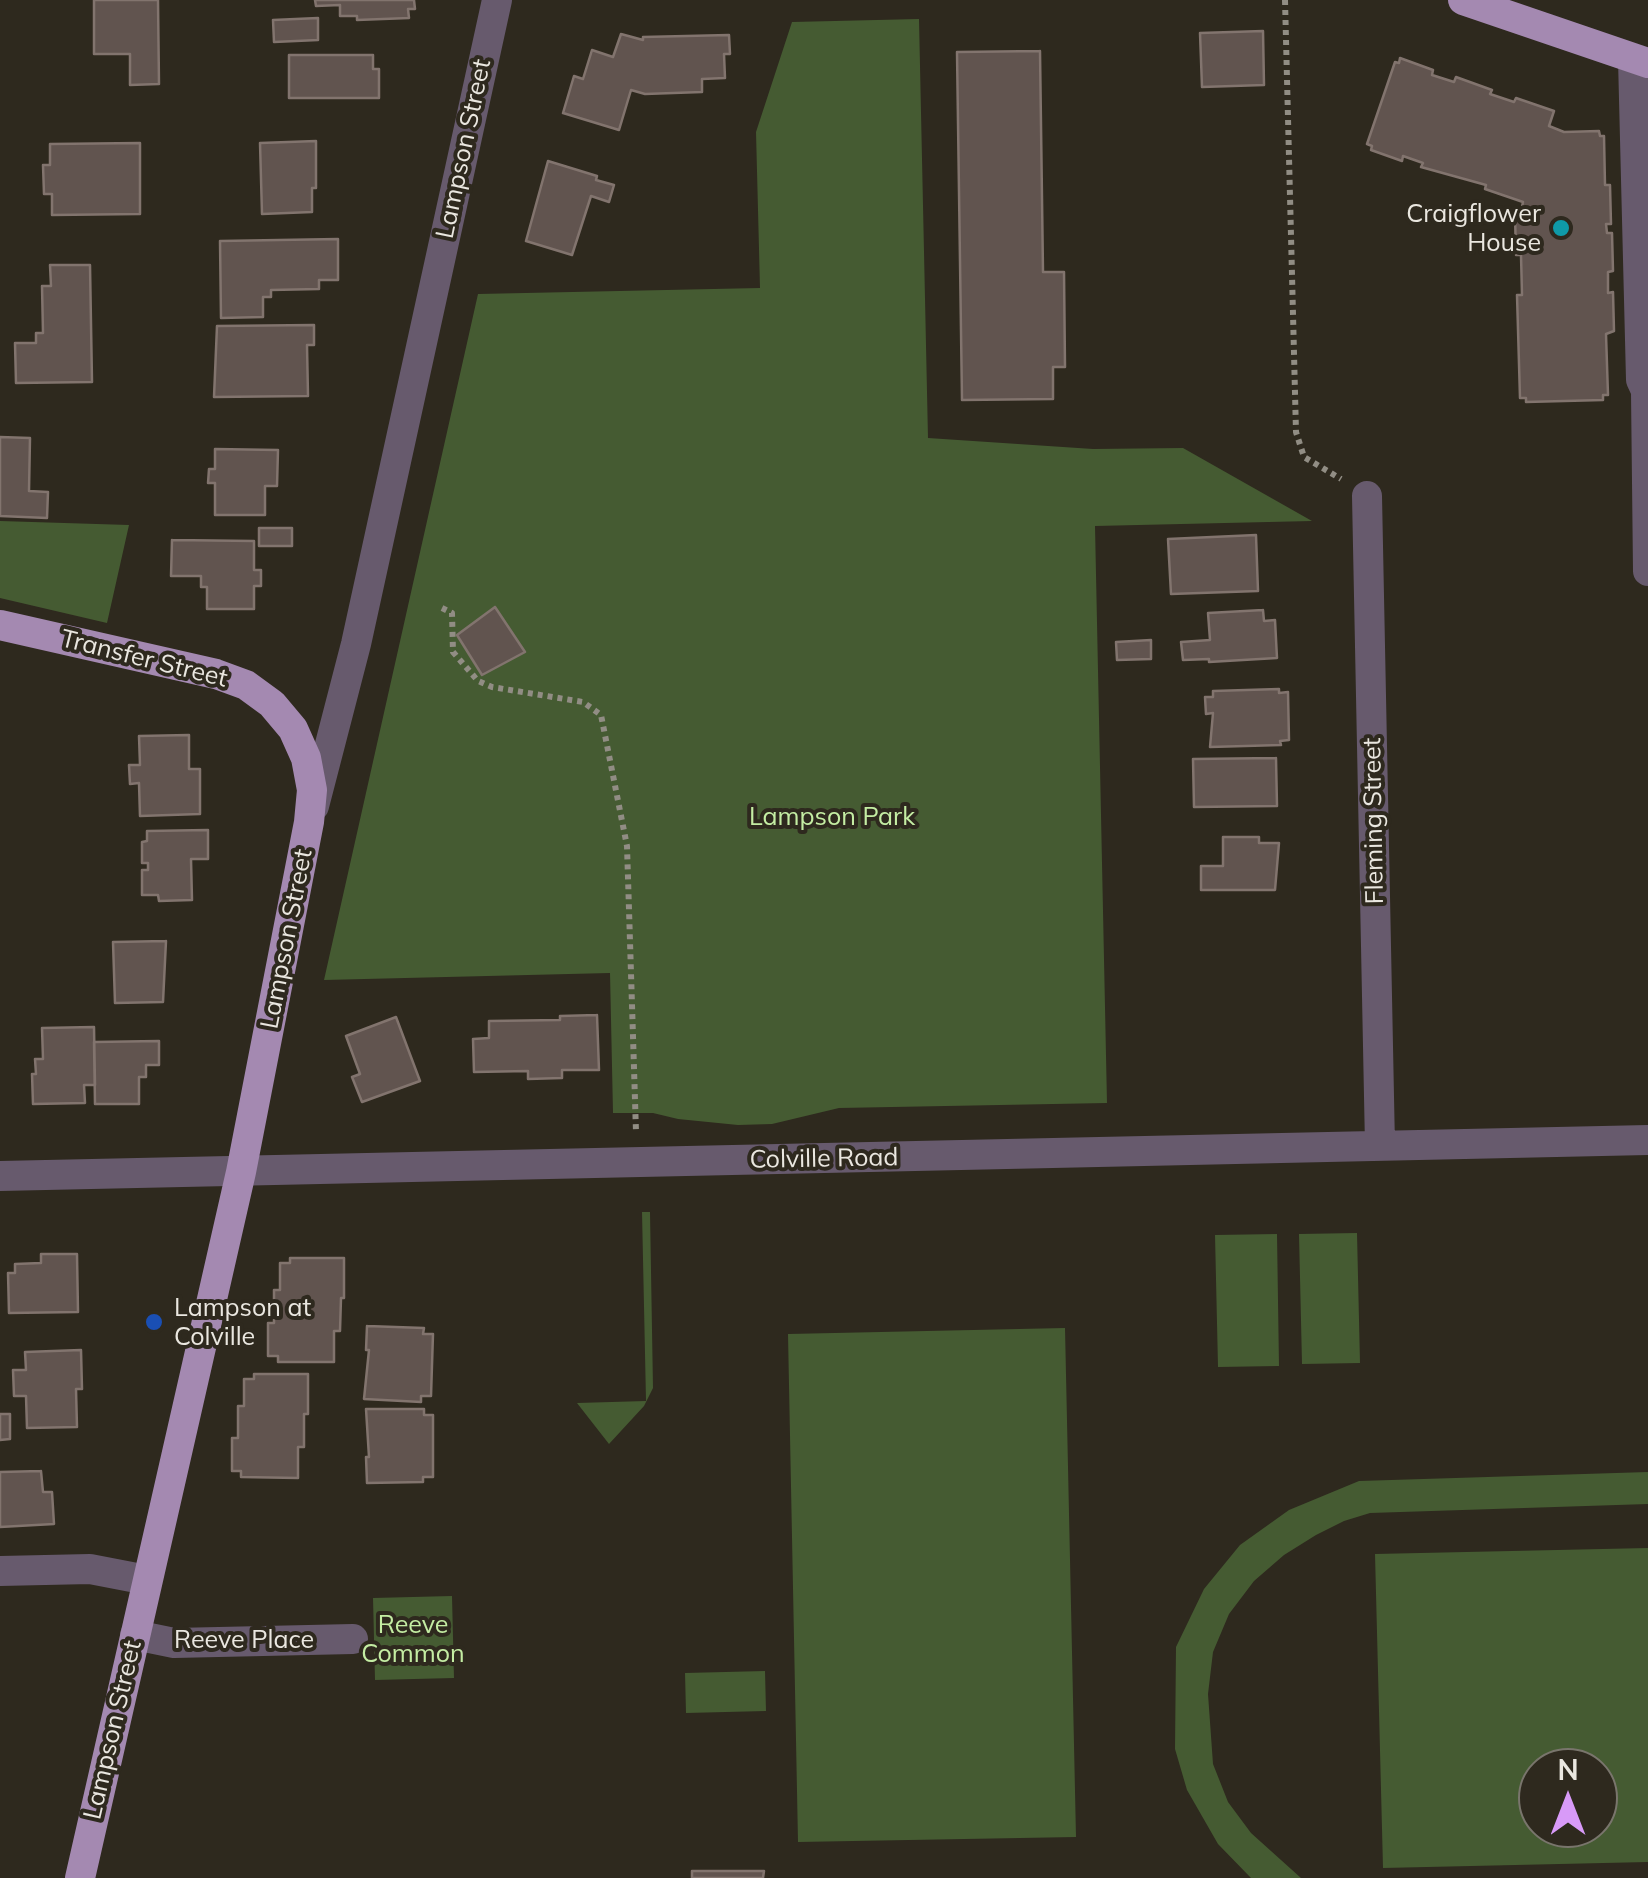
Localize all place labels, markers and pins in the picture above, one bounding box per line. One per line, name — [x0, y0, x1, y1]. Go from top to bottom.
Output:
place label: Craigflower House — [1406, 199, 1541, 258]
marker: Craigflower House — [1550, 217, 1572, 239]
place label: Lampson at Colville — [174, 1293, 311, 1352]
marker: Lampson at Colville — [143, 1311, 165, 1333]

